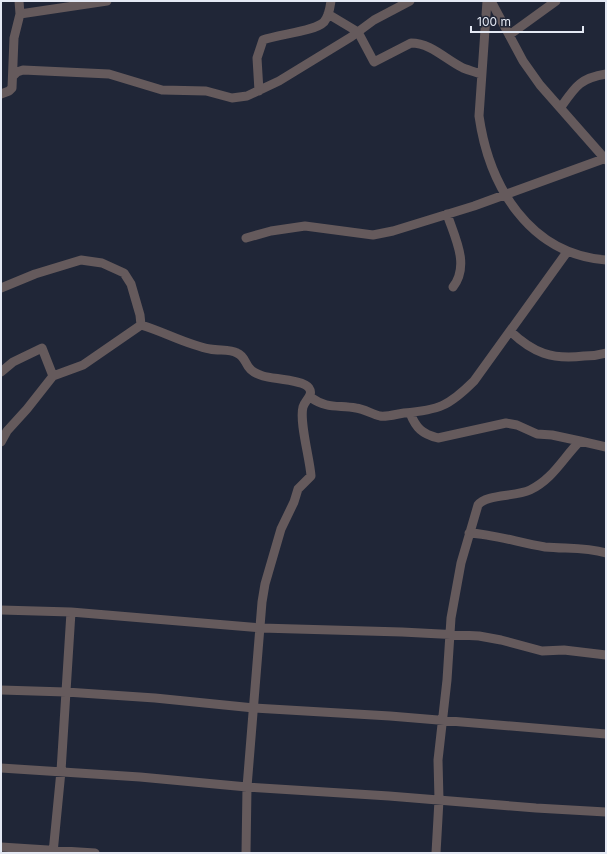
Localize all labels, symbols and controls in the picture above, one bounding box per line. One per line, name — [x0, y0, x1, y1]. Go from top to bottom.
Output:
scale bar — [471, 8, 583, 34]
text: 100 m — [477, 14, 511, 29]

